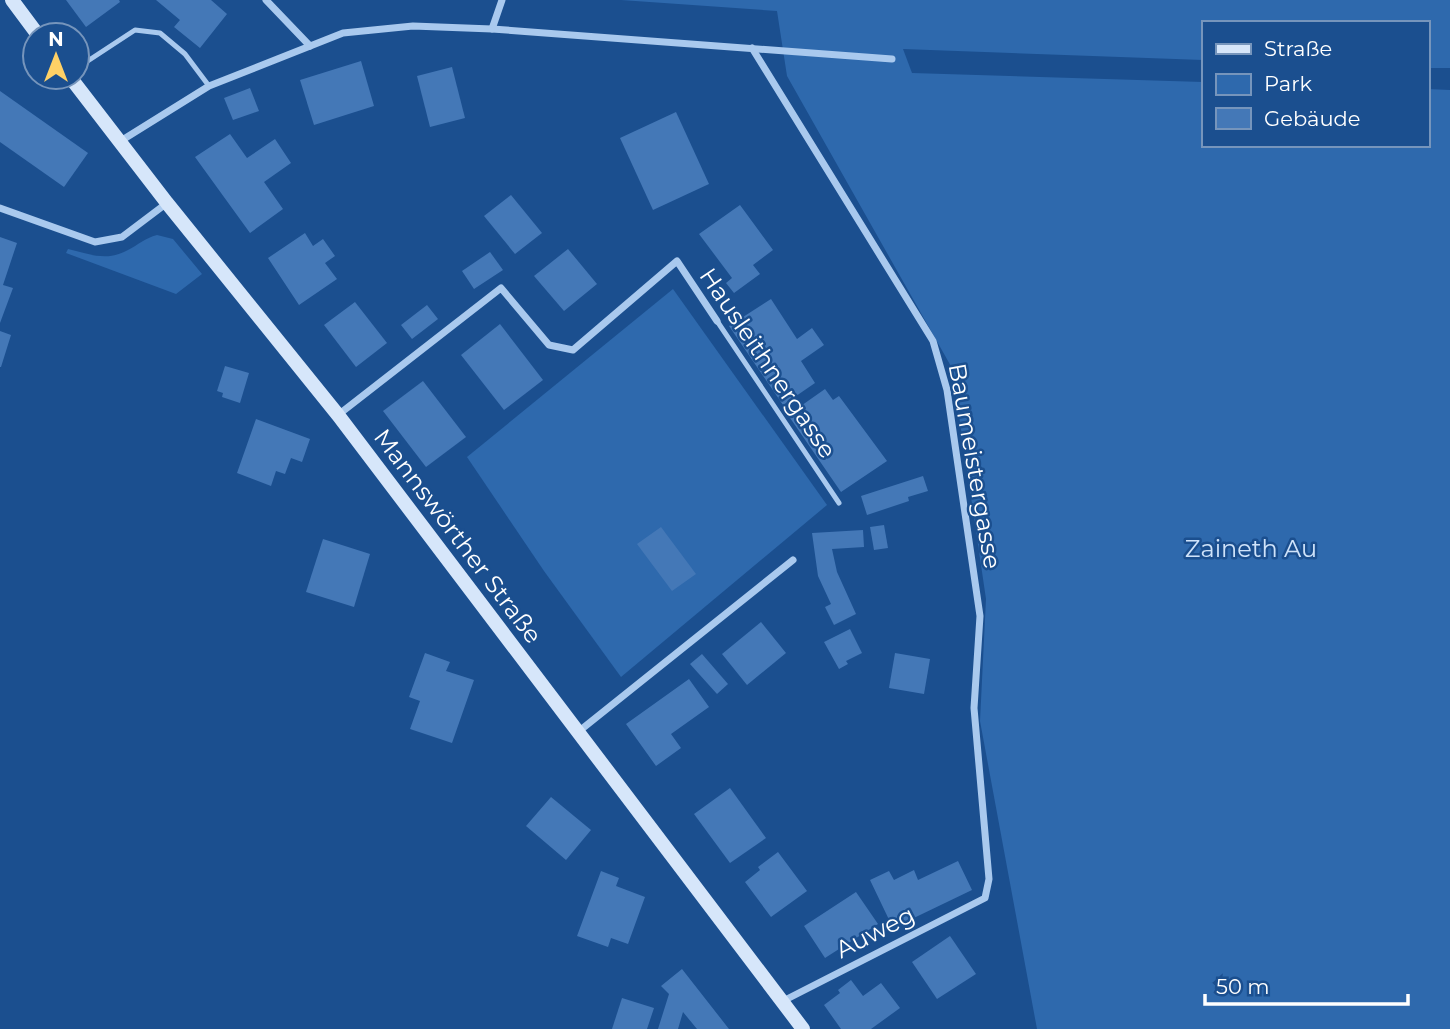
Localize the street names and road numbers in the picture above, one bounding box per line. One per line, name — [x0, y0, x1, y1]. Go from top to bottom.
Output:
street label: Hausleithnergasse — [694, 262, 842, 464]
street label: Baumeistergasse — [943, 361, 1007, 571]
street label: Mannswörther Straße — [368, 423, 548, 649]
street label: Auweg — [831, 900, 919, 964]

